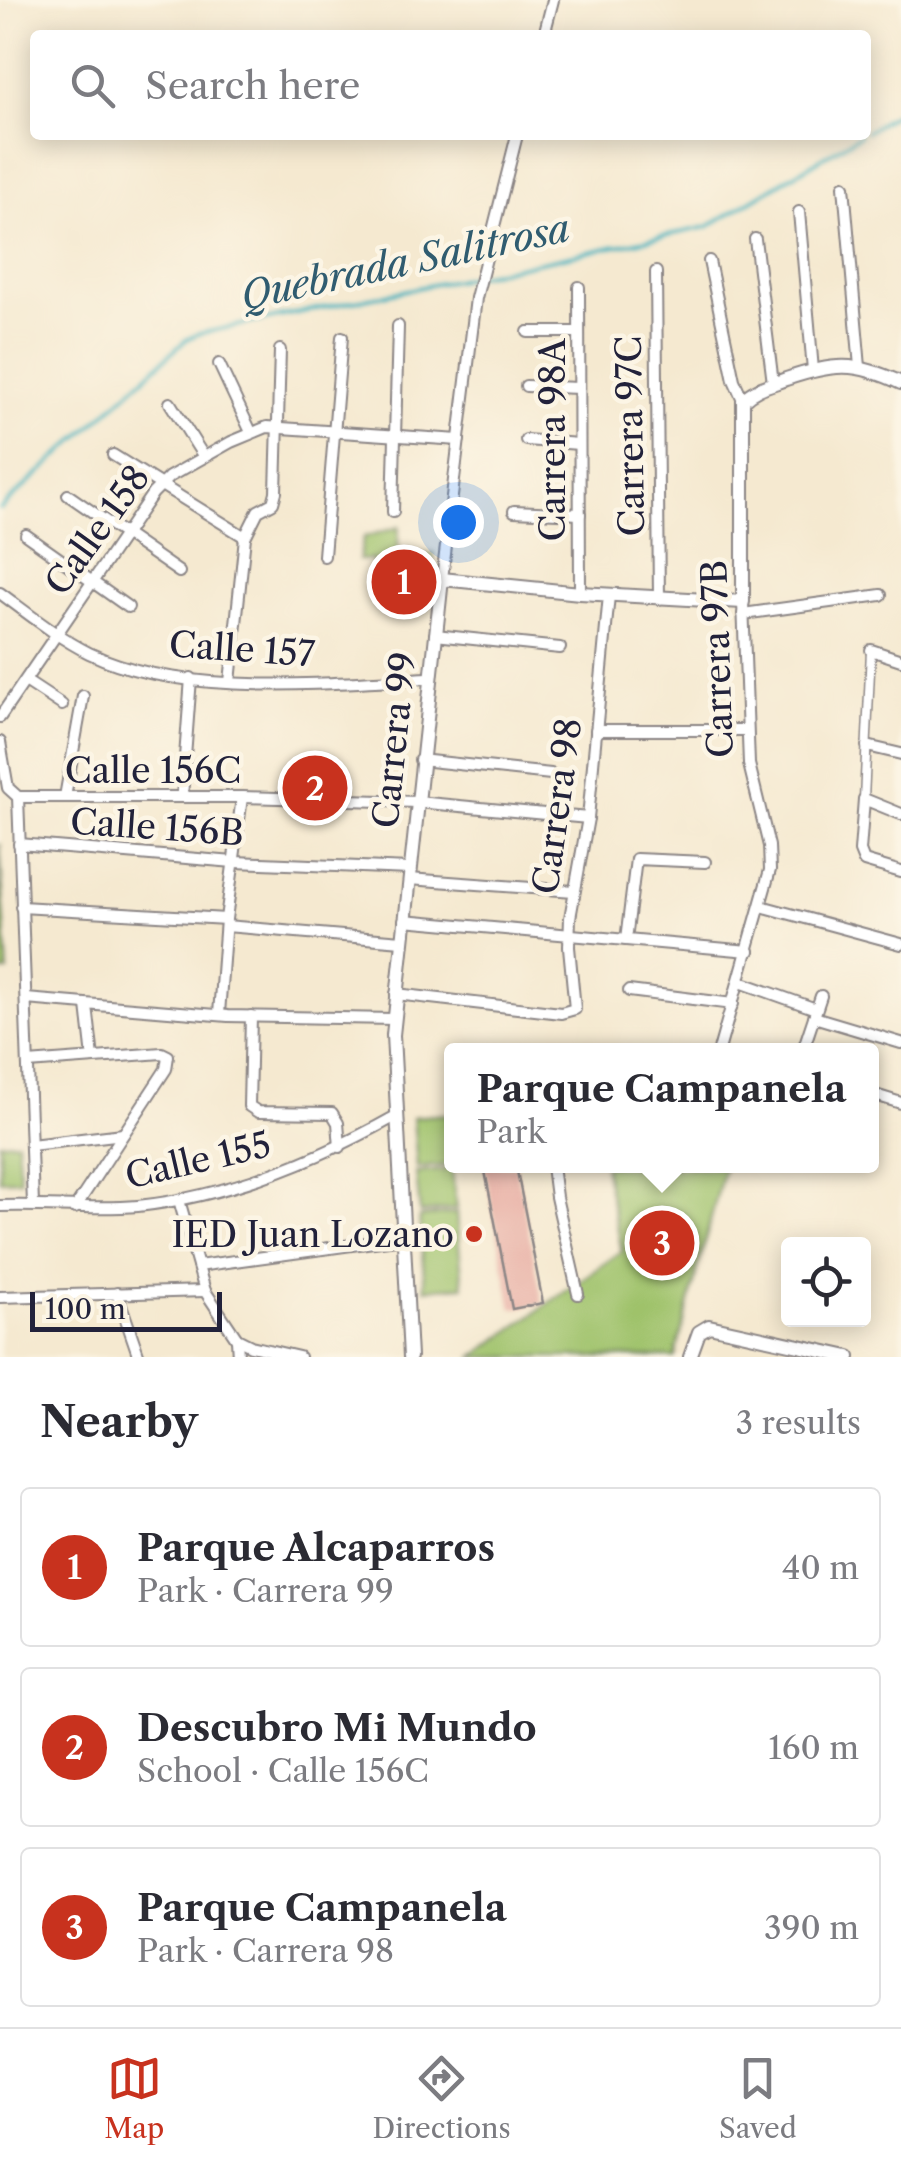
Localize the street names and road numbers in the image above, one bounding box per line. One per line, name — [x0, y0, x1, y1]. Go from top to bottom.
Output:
street label: Carrera 97C — [607, 335, 653, 537]
street label: Carrera 98A — [531, 337, 574, 542]
street label: Calle 158 — [36, 457, 158, 603]
street label: Carrera 97B — [692, 559, 742, 759]
street label: Calle 157 — [168, 622, 316, 676]
street label: Carrera 99 — [363, 650, 425, 830]
street label: Carrera 98 — [523, 715, 591, 897]
street label: Calle 156C — [65, 749, 241, 792]
street label: Calle 156B — [69, 799, 245, 855]
street label: Calle 155 — [121, 1122, 275, 1198]

